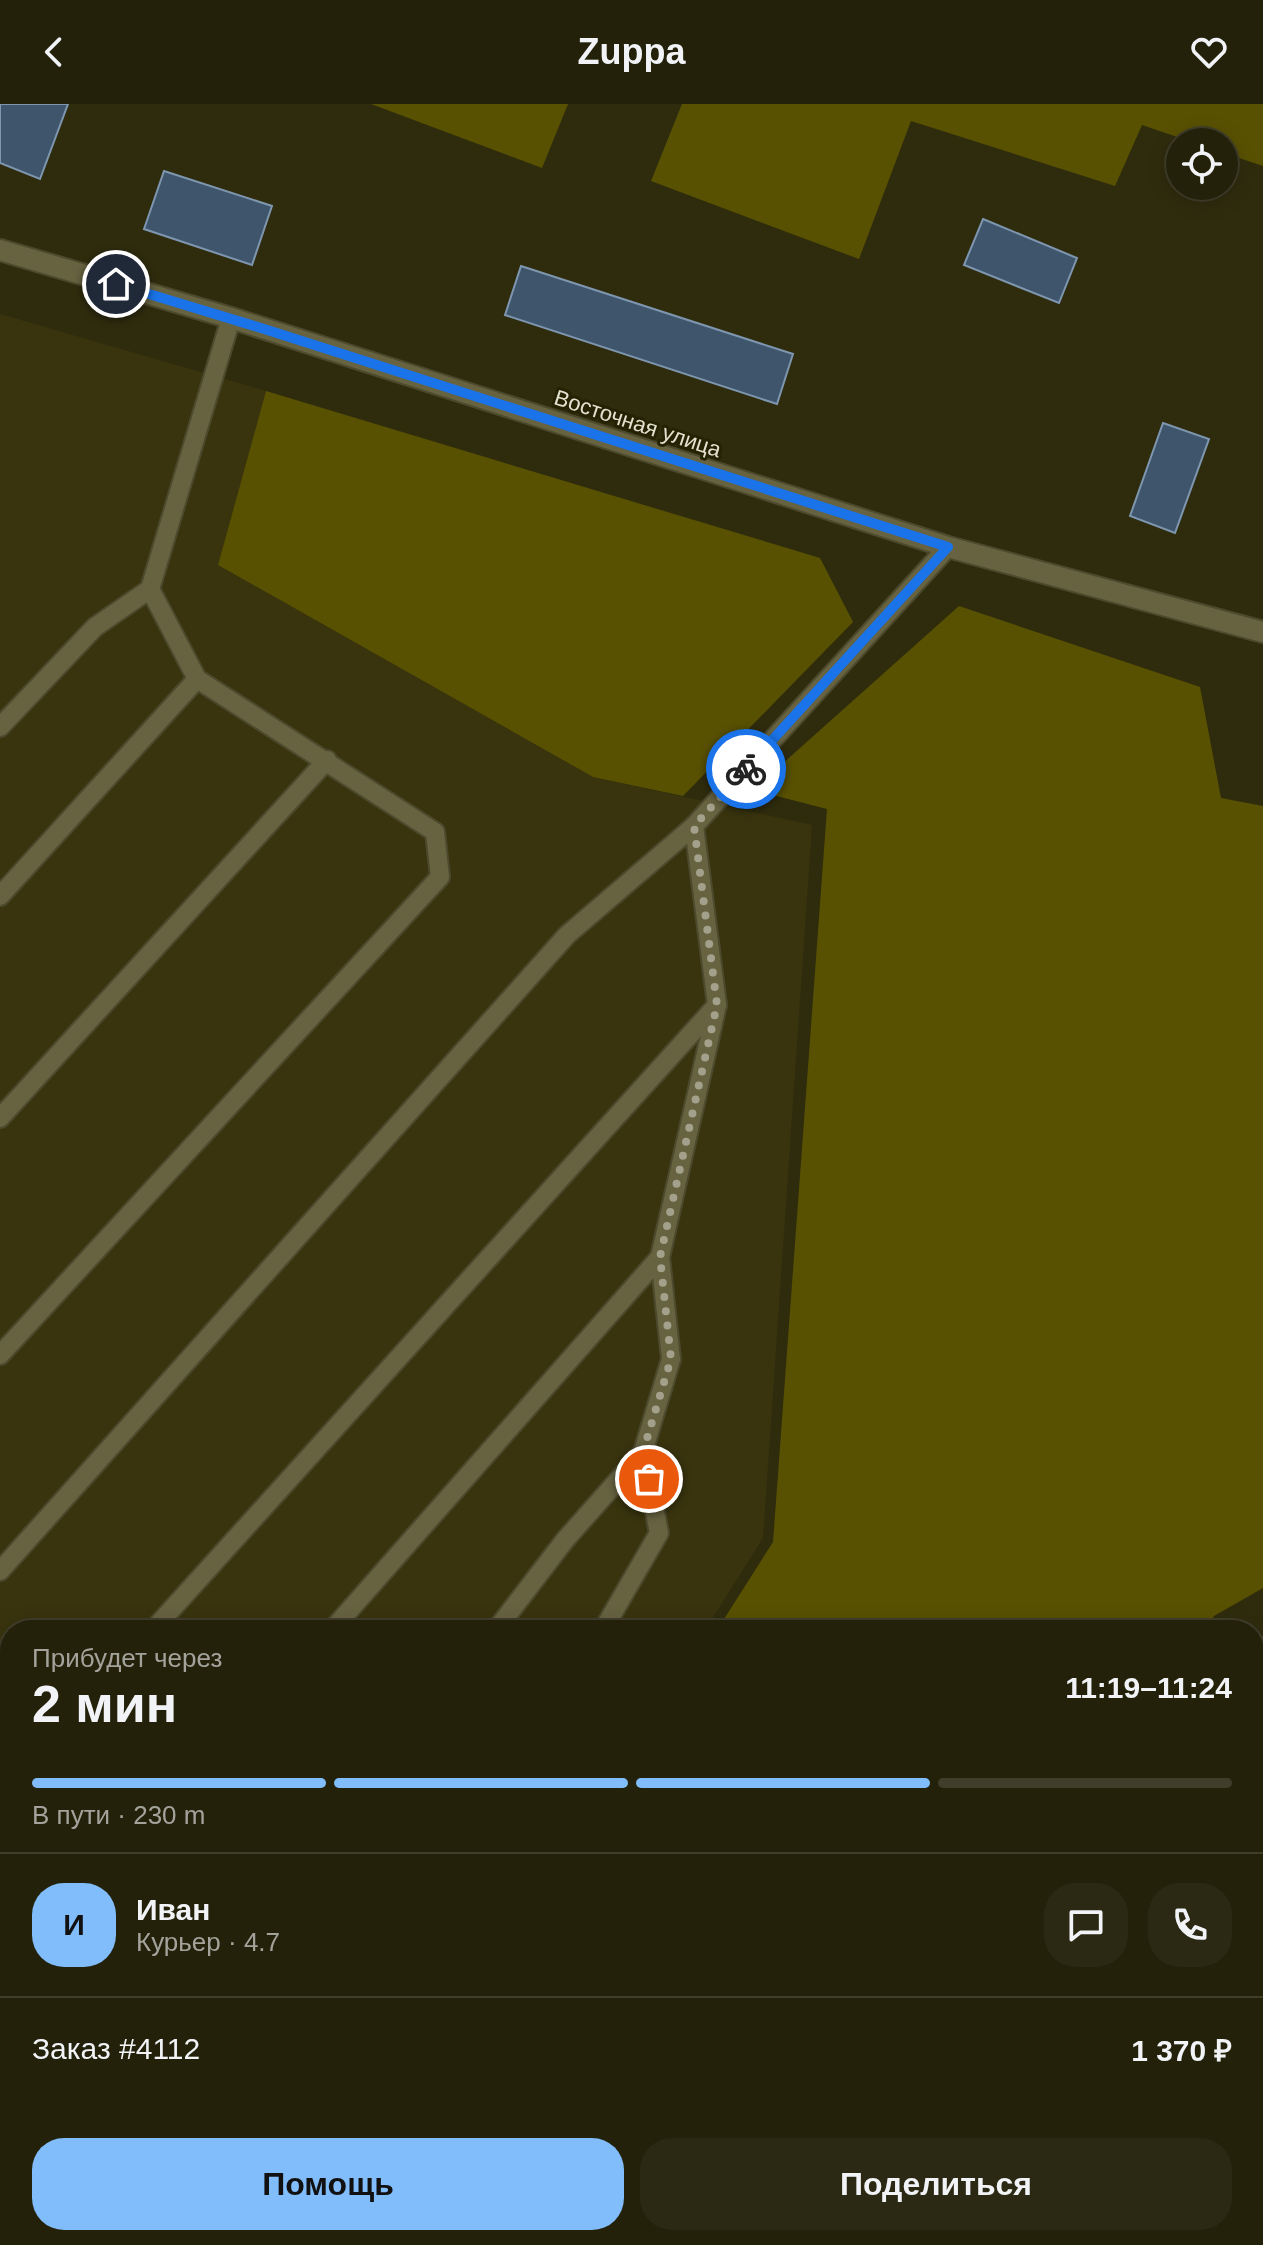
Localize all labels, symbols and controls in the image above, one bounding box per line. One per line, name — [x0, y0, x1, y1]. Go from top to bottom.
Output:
icon: back — [32, 30, 76, 74]
icon: heart — [1187, 30, 1231, 74]
text: Zuppa — [578, 31, 685, 72]
map controls — [1166, 128, 1238, 200]
button: locate — [1166, 128, 1238, 200]
pin — [82, 250, 150, 318]
icon: home — [94, 262, 138, 306]
street label: Восточная улица — [551, 385, 725, 462]
courier — [706, 729, 786, 809]
icon: bike — [724, 747, 768, 791]
pin — [615, 1445, 683, 1513]
icon: bag — [627, 1457, 671, 1501]
text: Прибудет через — [32, 1643, 222, 1673]
text: 11:19–11:24 — [1065, 1671, 1232, 1704]
text: 2 мин — [32, 1675, 177, 1733]
text: В пути · 230 m — [32, 1800, 205, 1830]
button: chat — [1044, 1883, 1128, 1967]
button: phone — [1148, 1883, 1232, 1967]
text: Иван — [136, 1893, 210, 1926]
text: И — [63, 1908, 85, 1941]
text: Курьер · 4.7 — [136, 1927, 280, 1957]
text: Заказ #4112 — [32, 2032, 200, 2065]
text: 1 370 ₽ — [1131, 2034, 1232, 2067]
button: Помощь — [32, 2138, 624, 2230]
button: Поделиться — [640, 2138, 1232, 2230]

